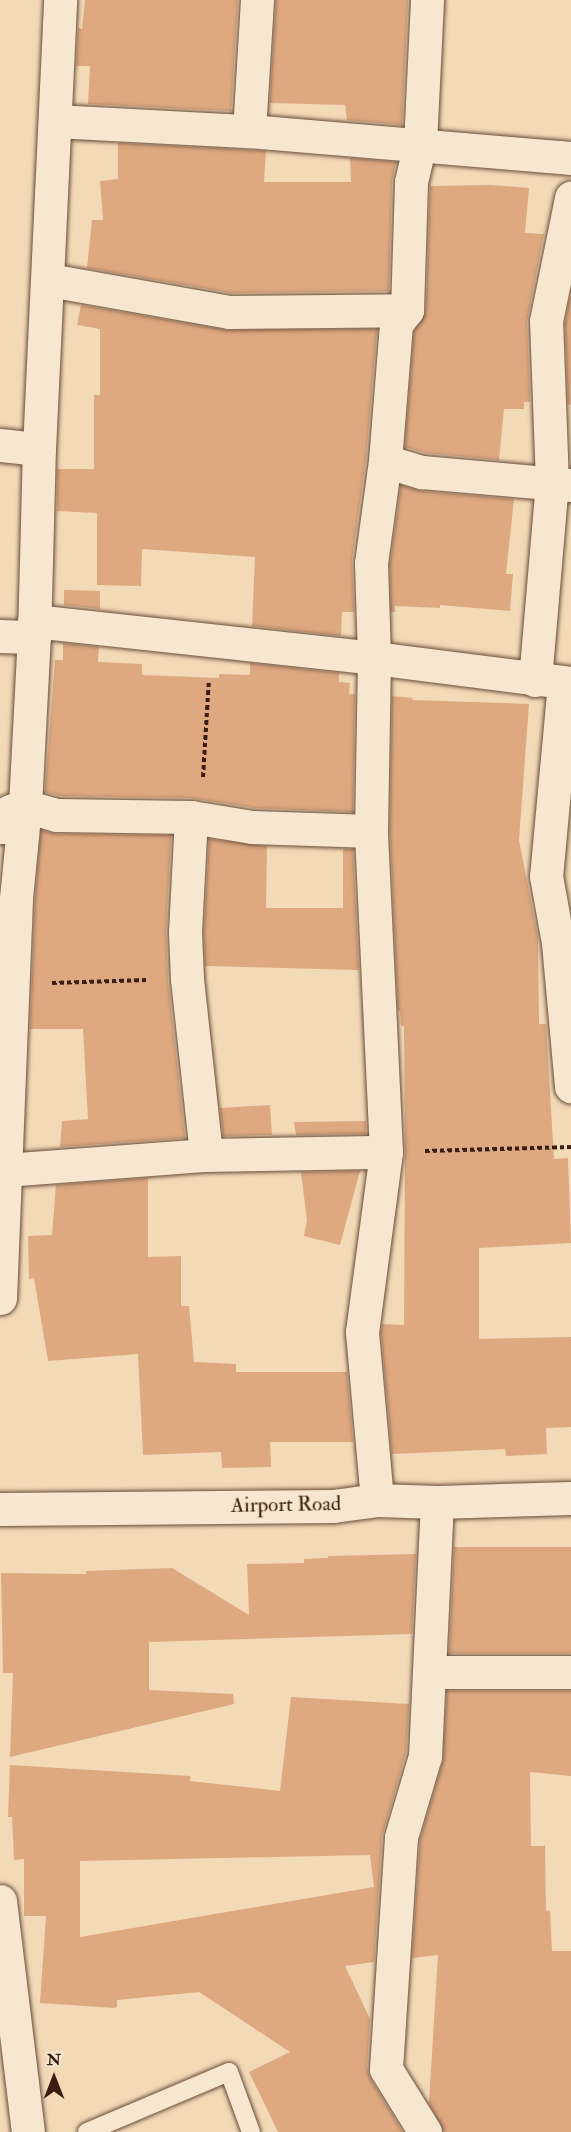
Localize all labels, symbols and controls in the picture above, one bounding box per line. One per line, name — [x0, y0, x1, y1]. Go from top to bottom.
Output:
street label: Airport Road — [231, 1491, 341, 1519]
north arrow — [24, 2048, 84, 2108]
text: N — [47, 2050, 61, 2070]

